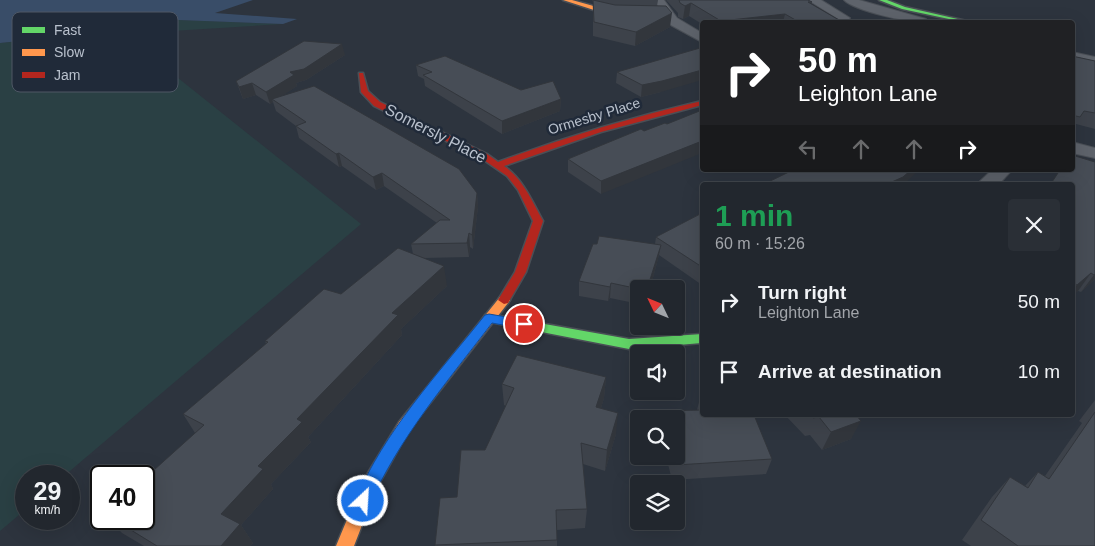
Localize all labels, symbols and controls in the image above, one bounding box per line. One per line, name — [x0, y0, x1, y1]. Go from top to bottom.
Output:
legend — [12, 12, 178, 92]
text: Fast — [54, 22, 81, 38]
icon: right — [715, 40, 780, 105]
text: 50 m — [798, 40, 878, 79]
text: Slow — [54, 44, 85, 60]
text: Jam — [54, 67, 80, 83]
text: Leighton Lane — [798, 81, 937, 106]
street label: Ormesby Place — [546, 94, 642, 138]
street label: Somersly Place — [382, 101, 489, 166]
icon: left — [794, 135, 822, 163]
icon: ahead — [847, 135, 875, 163]
icon: ahead — [900, 135, 928, 163]
icon: right — [953, 135, 981, 163]
text: 1 min — [715, 199, 793, 232]
button: close — [1008, 199, 1060, 251]
text: 60 m · 15:26 — [715, 235, 805, 252]
north arrow — [630, 280, 685, 335]
map controls — [630, 280, 685, 530]
text: Turn right — [758, 282, 846, 303]
icon: right — [715, 288, 743, 316]
text: 50 m — [1018, 291, 1060, 312]
pin — [503, 303, 545, 345]
text: Leighton Lane — [758, 304, 859, 321]
icon: arrive — [510, 310, 538, 338]
button: sound — [630, 345, 685, 400]
icon: arrive — [715, 358, 743, 386]
text: Arrive at destination — [758, 361, 942, 382]
text: 10 m — [1018, 361, 1060, 382]
button: search — [630, 410, 685, 465]
speed limit sign: 40 — [90, 465, 155, 530]
position arrow — [336, 474, 388, 526]
button: layers — [630, 475, 685, 530]
text: 29 — [34, 477, 61, 505]
text: km/h — [34, 503, 61, 517]

